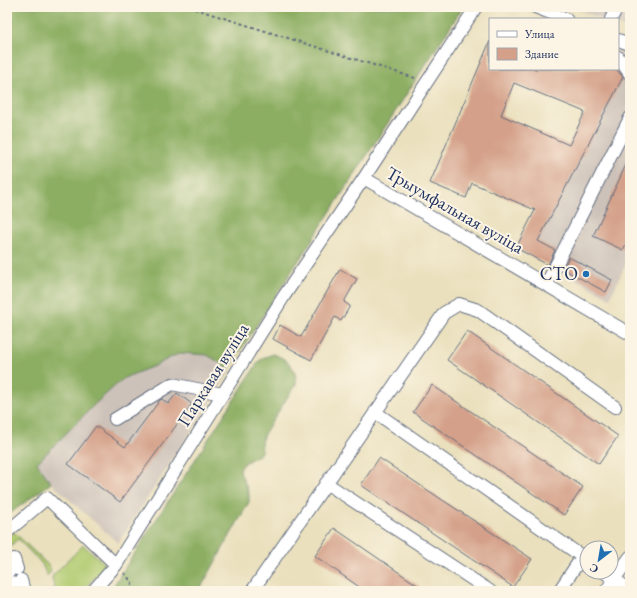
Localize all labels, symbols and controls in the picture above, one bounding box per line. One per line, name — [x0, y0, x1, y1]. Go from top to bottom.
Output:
legend — [489, 18, 619, 70]
text: Улица — [524, 26, 555, 42]
text: Здание — [525, 46, 559, 62]
street label: Трыумфальная вуліца — [382, 161, 529, 259]
place label: СТО — [540, 262, 578, 285]
marker: СТО — [581, 269, 591, 279]
street label: Паркавая вуліца — [172, 318, 254, 431]
north arrow — [579, 540, 619, 580]
text: С — [587, 560, 601, 577]

